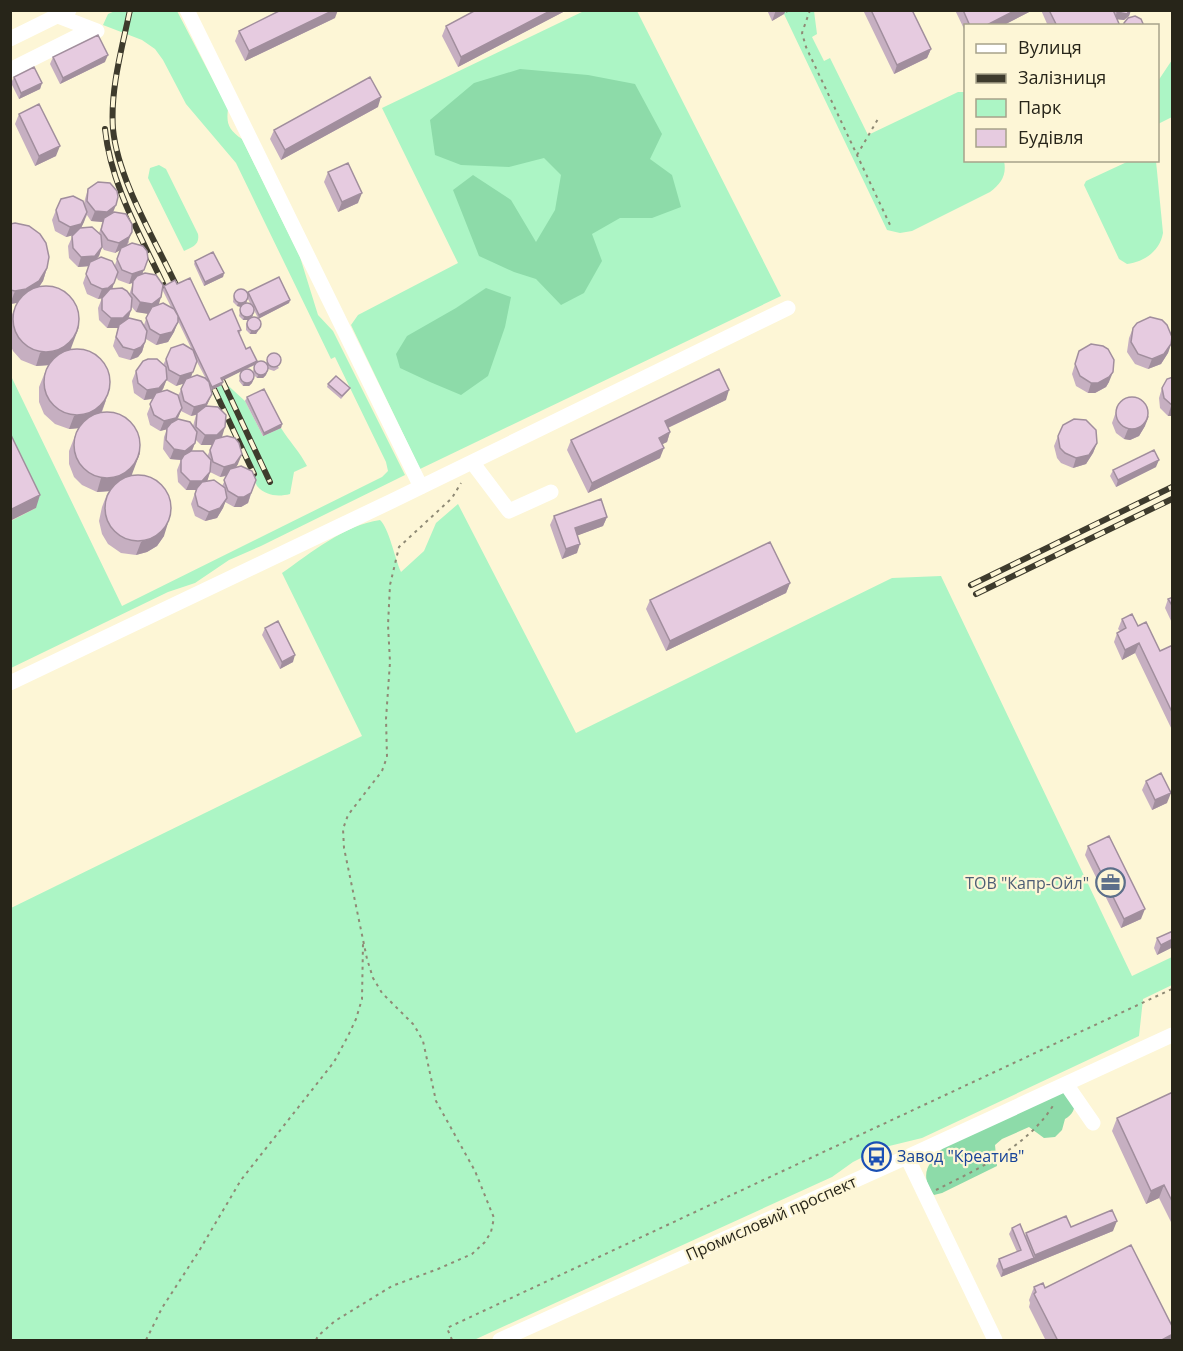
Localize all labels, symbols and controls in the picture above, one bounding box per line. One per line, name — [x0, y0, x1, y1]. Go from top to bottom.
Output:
legend — [964, 24, 1159, 162]
text: Вулиця — [1018, 35, 1082, 59]
text: Залізниця — [1018, 65, 1106, 89]
text: Парк — [1018, 95, 1062, 119]
text: Будівля — [1018, 125, 1084, 149]
office icon: ТОВ "Капр-Ойл" — [1094, 867, 1126, 899]
place label: ТОВ "Капр-Ойл" — [965, 872, 1089, 894]
bus stop icon: Завод "Креатив" — [860, 1140, 892, 1172]
place label: Завод "Креатив" — [897, 1145, 1024, 1167]
street label: Промисловий проспект — [682, 1170, 860, 1266]

